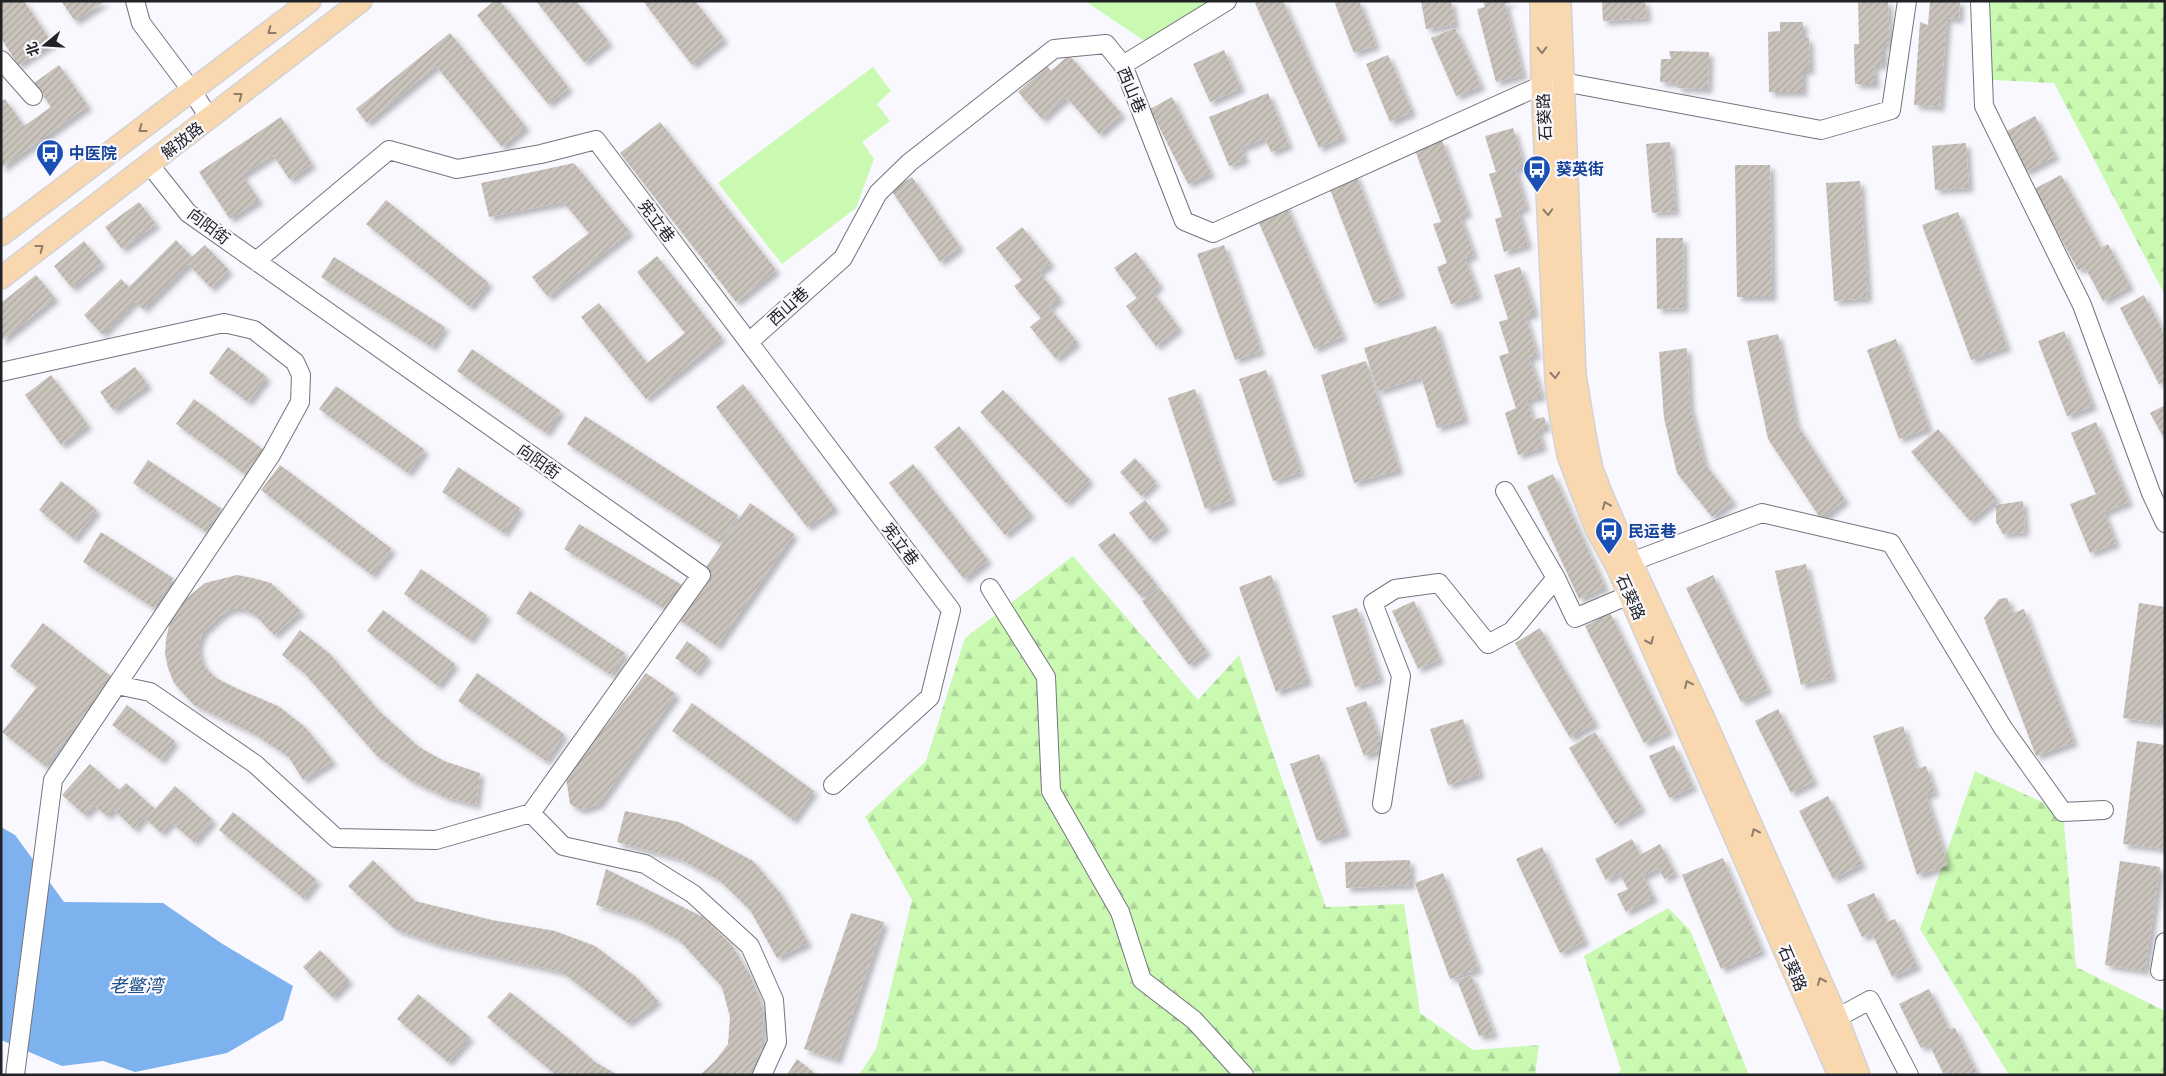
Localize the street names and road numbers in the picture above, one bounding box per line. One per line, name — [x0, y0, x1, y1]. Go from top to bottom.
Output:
street label: 西山巷 — [1112, 64, 1152, 116]
street label: 石葵路 — [1532, 92, 1556, 142]
street label: 解放路 — [156, 117, 208, 163]
street label: 宪立巷 — [634, 195, 680, 247]
street label: 向阳街 — [183, 203, 235, 249]
street label: 西山巷 — [763, 282, 813, 330]
street label: 向阳街 — [513, 438, 565, 484]
street label: 宪立巷 — [878, 518, 924, 570]
street label: 石葵路 — [1611, 571, 1651, 623]
street label: 石葵路 — [1773, 942, 1813, 994]

